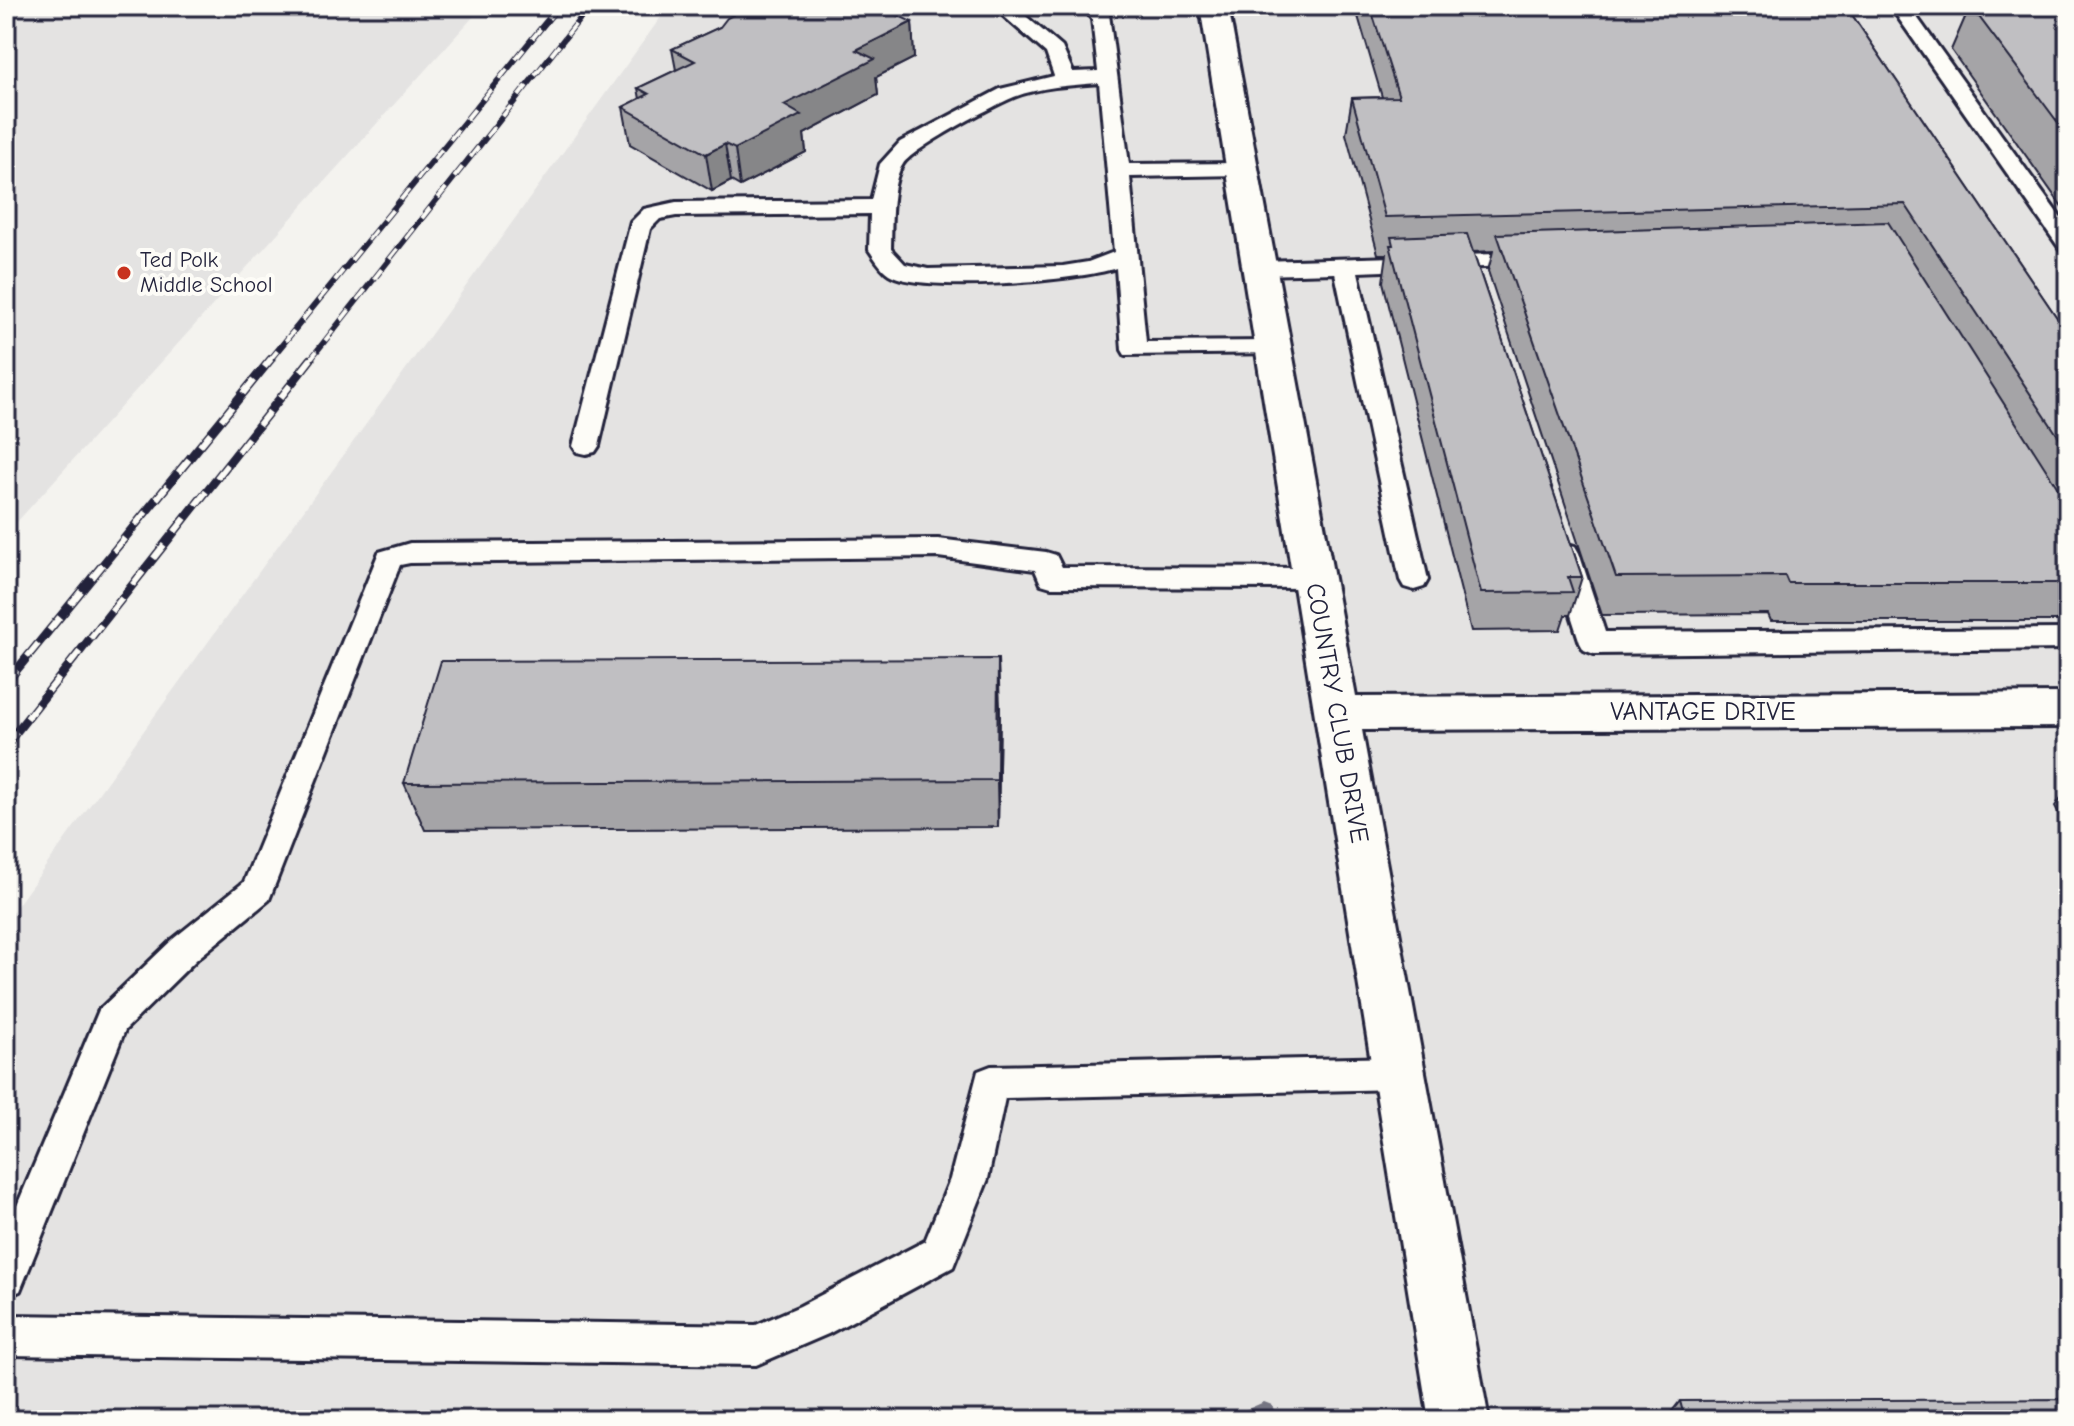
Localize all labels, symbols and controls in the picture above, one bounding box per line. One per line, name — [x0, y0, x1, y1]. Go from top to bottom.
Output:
place label: Ted Polk Middle School — [140, 247, 273, 298]
marker: Ted Polk Middle School — [115, 264, 133, 282]
street label: COUNTRY CLUB DRIVE — [1299, 581, 1375, 845]
street label: VANTAGE DRIVE — [1610, 697, 1796, 727]

